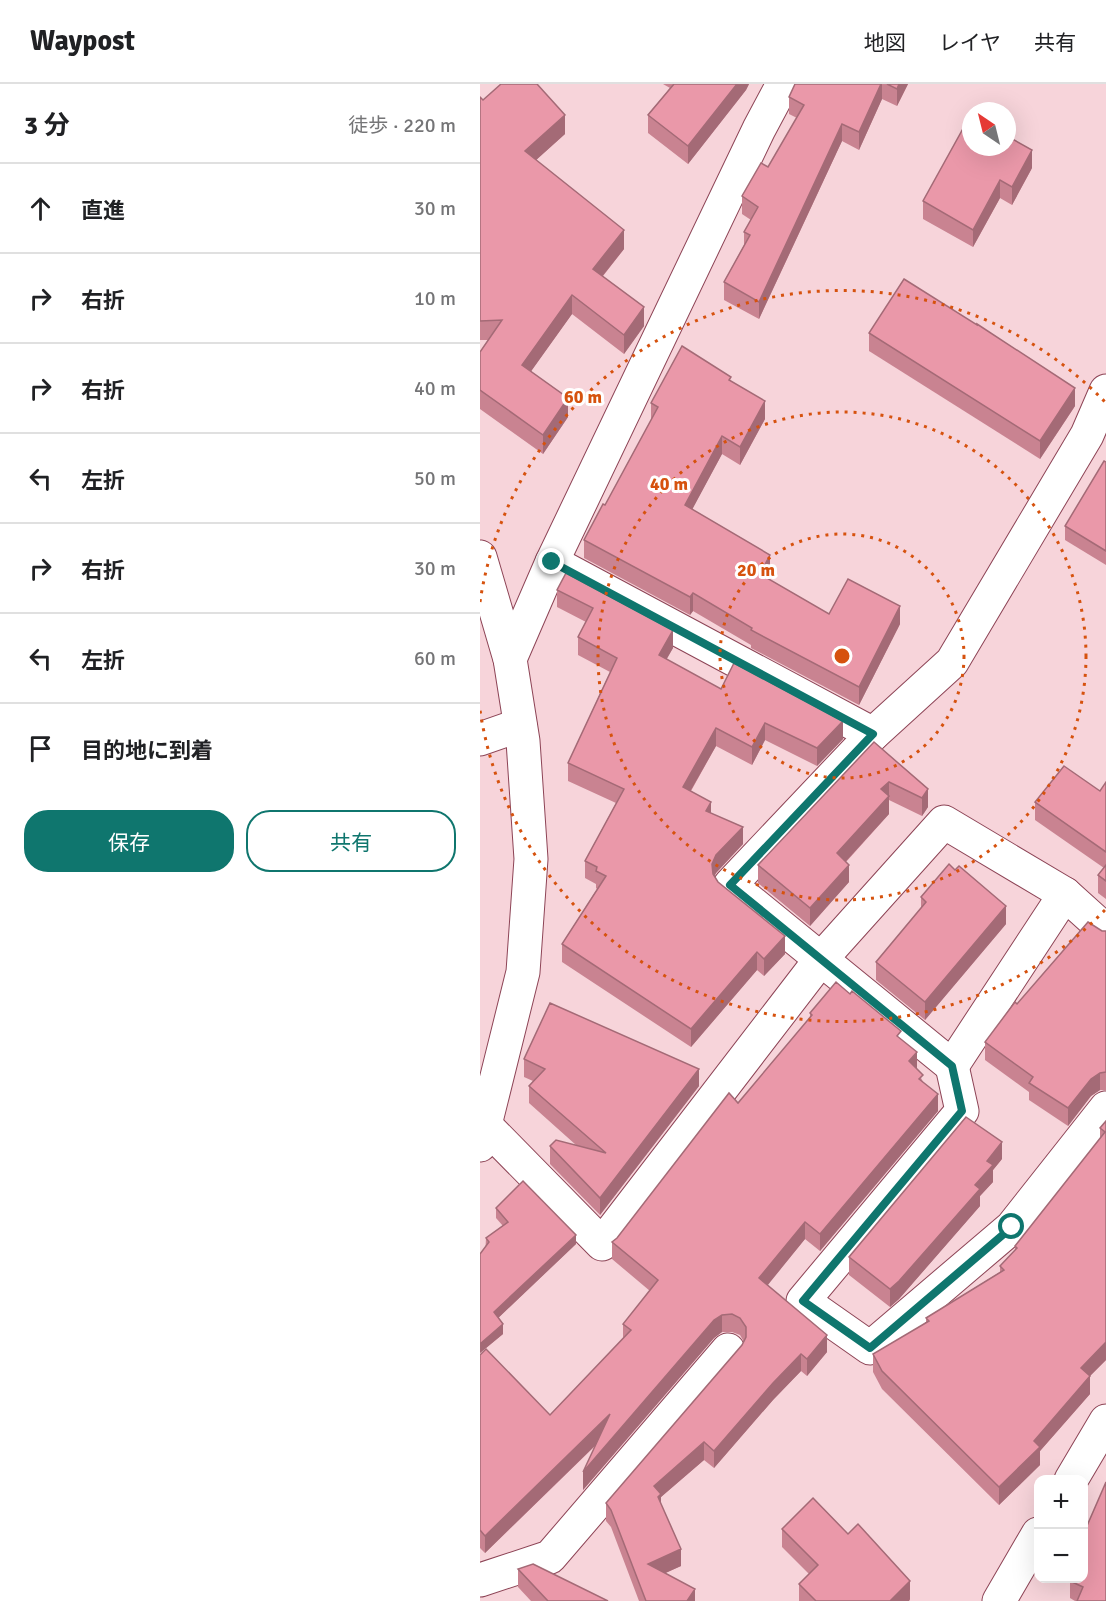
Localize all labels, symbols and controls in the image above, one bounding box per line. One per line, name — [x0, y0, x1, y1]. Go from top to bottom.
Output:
text: Waypost — [30, 24, 135, 58]
text: 地図 — [864, 30, 906, 56]
text: レイヤ — [939, 30, 1001, 56]
text: 共有 — [1034, 30, 1076, 56]
north arrow — [962, 102, 1016, 156]
text: 3 分 — [24, 110, 70, 142]
text: 徒歩 · 220 m — [348, 113, 456, 138]
icon: ahead — [24, 192, 57, 225]
text: 30 m — [414, 196, 456, 221]
text: 直進 — [81, 197, 125, 224]
icon: right — [24, 282, 57, 315]
text: 10 m — [414, 286, 456, 311]
text: 右折 — [81, 287, 125, 314]
icon: right — [24, 372, 57, 405]
text: 40 m — [414, 376, 456, 401]
text: 右折 — [81, 377, 125, 404]
text: 60 m — [564, 386, 602, 408]
icon: left — [24, 462, 57, 495]
text: 50 m — [414, 466, 456, 491]
text: 左折 — [81, 467, 125, 494]
text: 40 m — [650, 473, 688, 495]
route end — [538, 548, 564, 574]
icon: right — [24, 552, 57, 585]
text: 30 m — [414, 556, 456, 581]
text: 右折 — [81, 557, 125, 584]
text: 20 m — [737, 559, 775, 581]
icon: left — [24, 642, 57, 675]
text: 60 m — [414, 646, 456, 671]
centre of rings — [832, 646, 852, 666]
text: 左折 — [81, 647, 125, 674]
icon: arrive — [24, 732, 57, 765]
text: 目的地に到着 — [81, 737, 213, 764]
button: 保存 — [24, 810, 234, 872]
button: 共有 — [246, 810, 456, 872]
route start — [998, 1213, 1024, 1239]
map controls — [1034, 1475, 1088, 1583]
button: + — [1034, 1475, 1088, 1529]
button: − — [1034, 1529, 1088, 1583]

